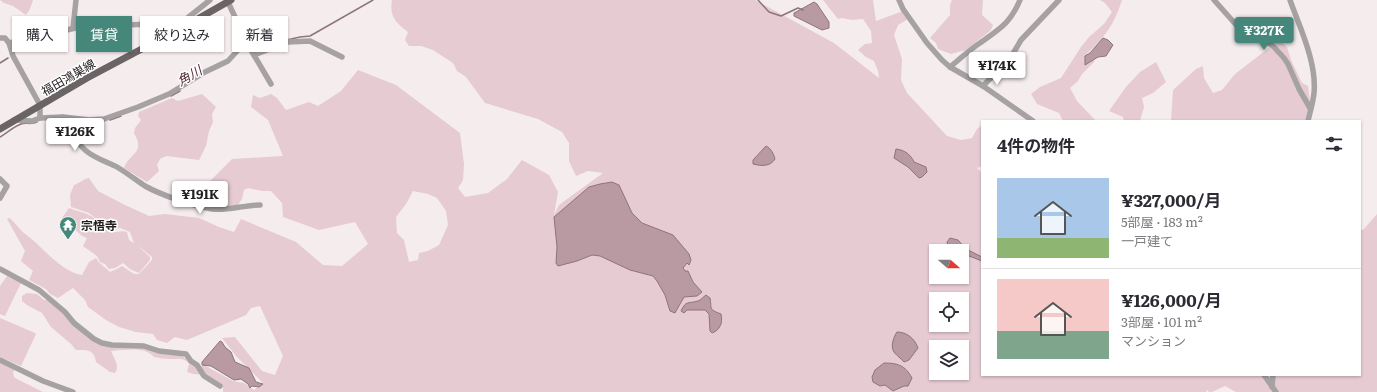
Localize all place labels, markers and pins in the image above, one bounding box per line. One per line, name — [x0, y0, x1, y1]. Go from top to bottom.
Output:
pin: ¥327K — [1236, 17, 1292, 51]
pin: ¥174K — [969, 52, 1025, 86]
pin: ¥126K — [47, 118, 103, 152]
pin: ¥191K — [172, 181, 228, 215]
temple icon: 宗悟寺 — [58, 215, 78, 240]
place label: 宗悟寺 — [81, 216, 117, 234]

